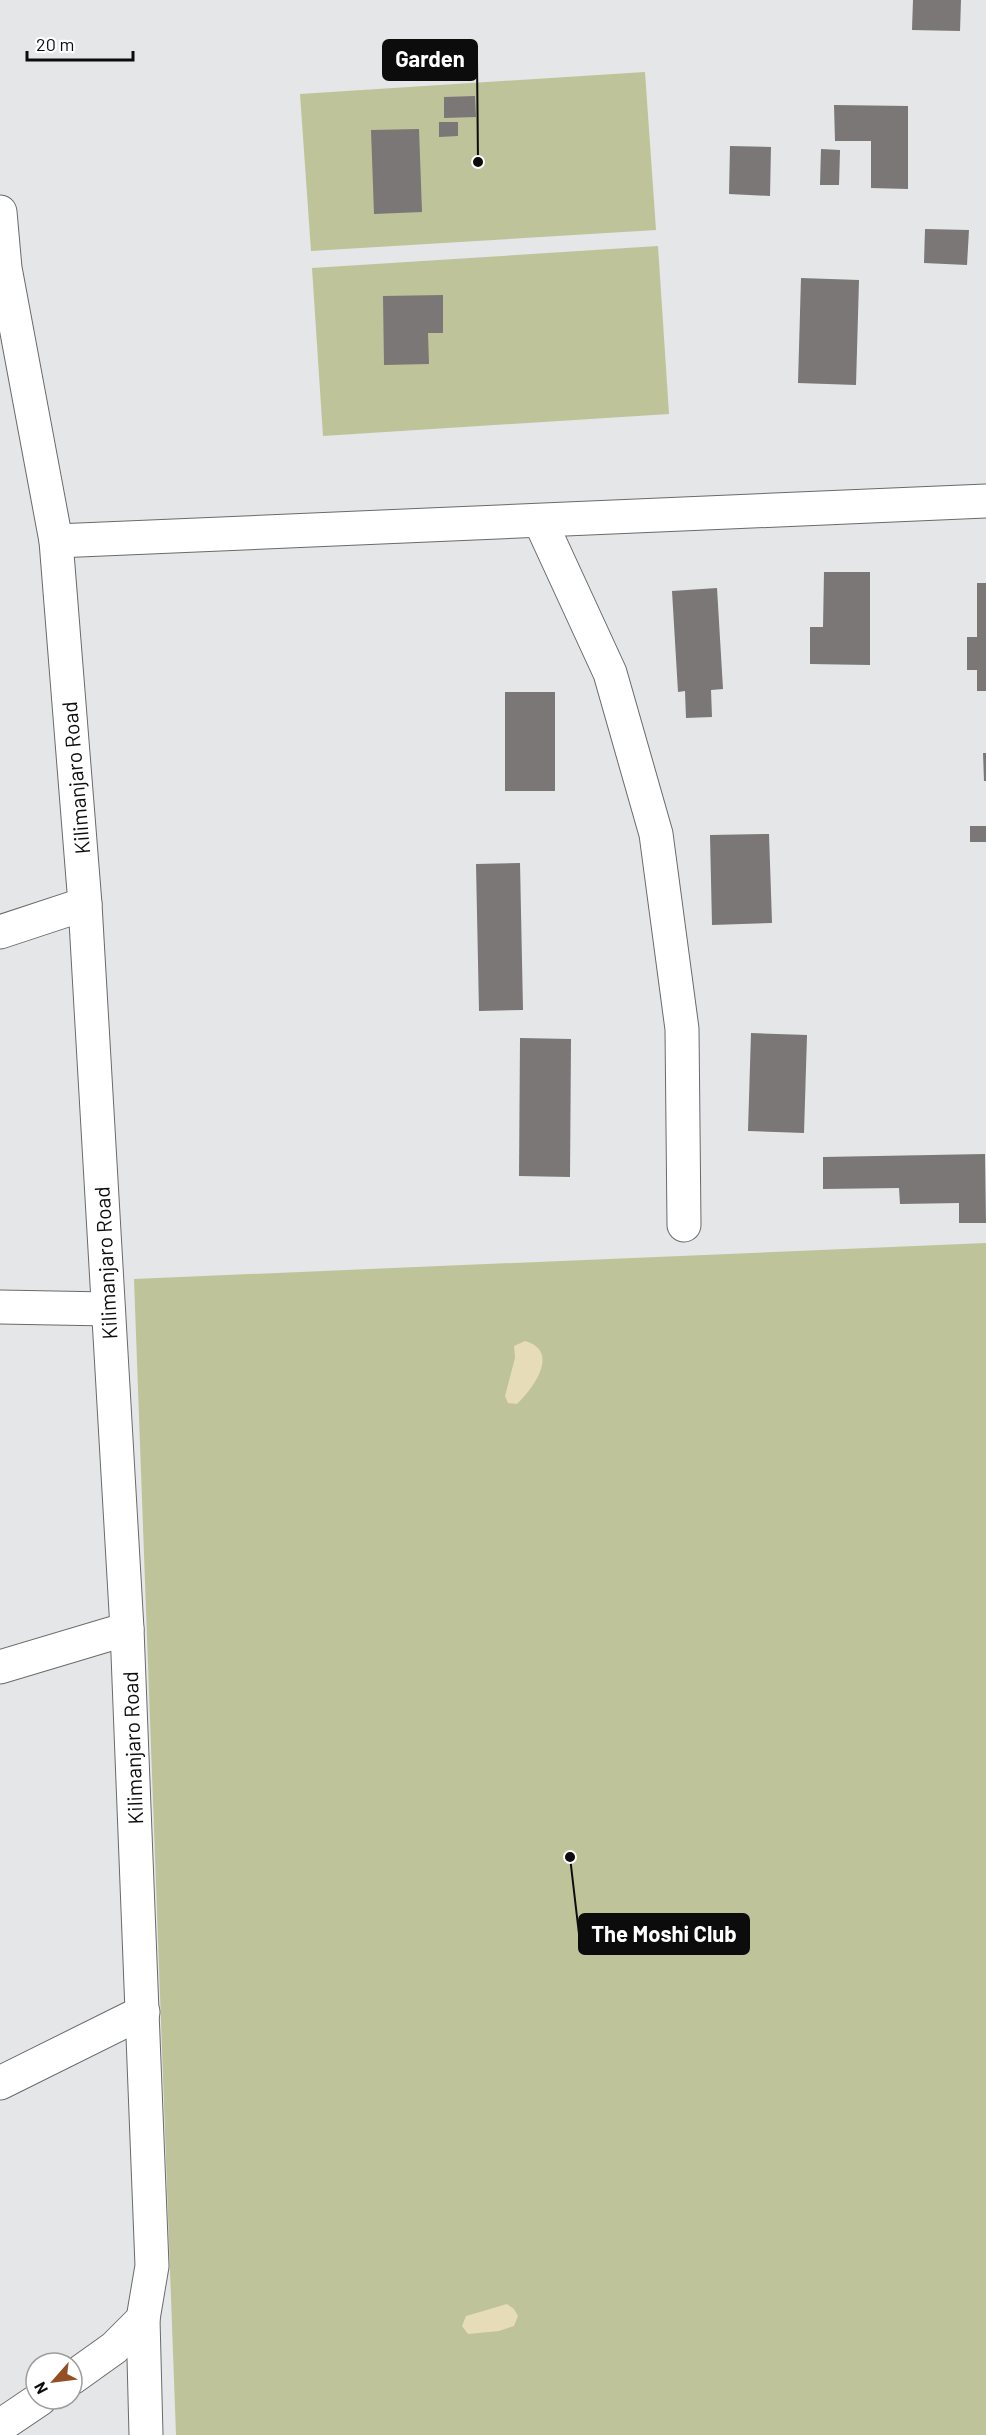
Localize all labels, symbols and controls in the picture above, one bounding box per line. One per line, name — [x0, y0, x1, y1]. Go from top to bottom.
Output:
scale bar — [27, 24, 134, 62]
text: 20 m — [36, 33, 74, 55]
callout: Garden — [383, 40, 477, 80]
text: Garden — [395, 45, 465, 71]
street label: Kilimanjaro Road — [56, 701, 94, 855]
street label: Kilimanjaro Road — [89, 1186, 121, 1340]
street label: Kilimanjaro Road — [117, 1671, 147, 1825]
callout: The Moshi Club — [579, 1914, 749, 1954]
text: The Moshi Club — [591, 1920, 737, 1946]
north arrow — [24, 2351, 84, 2411]
text: N — [29, 2379, 51, 2397]

